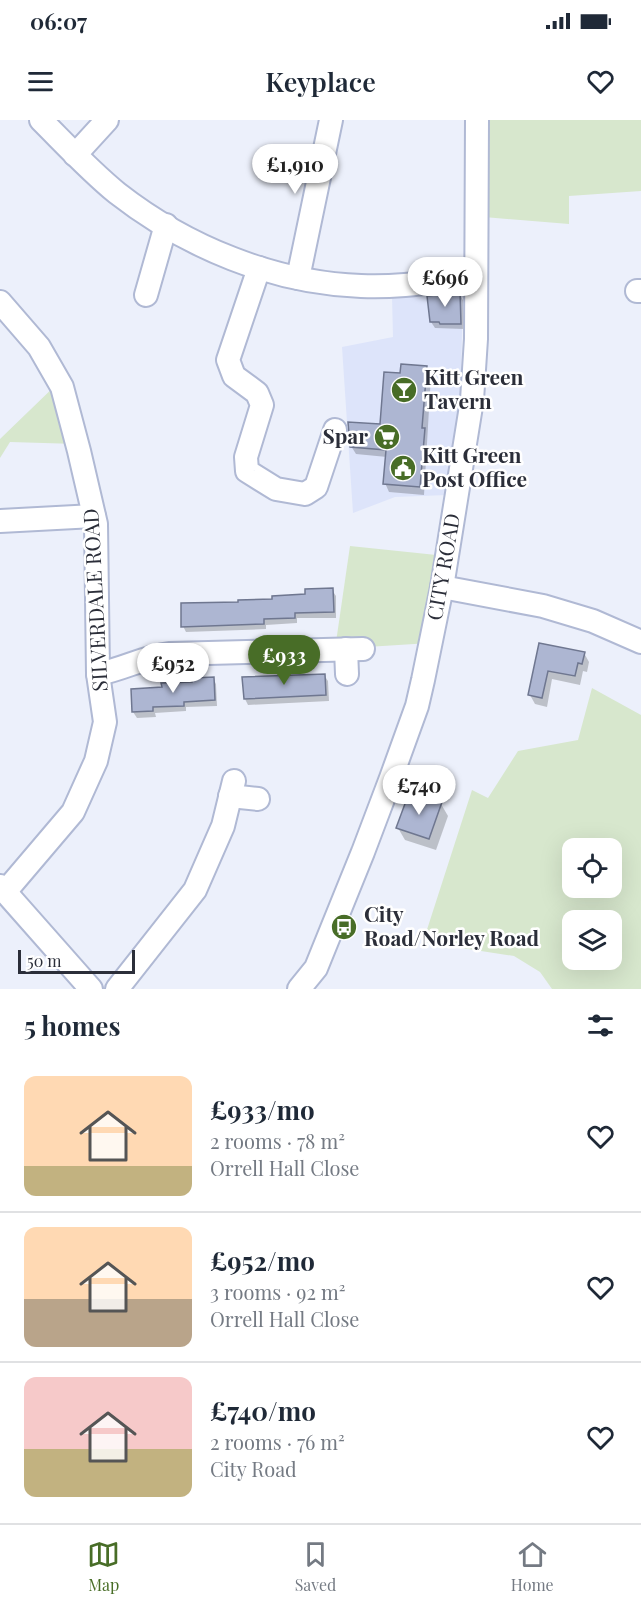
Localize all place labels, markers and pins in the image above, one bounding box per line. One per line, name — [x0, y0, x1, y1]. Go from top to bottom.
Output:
pin: £1,910 — [246, 144, 344, 195]
pin: £696 — [409, 257, 481, 308]
place label: Kitt Green Tavern — [424, 362, 524, 414]
bar icon: Kitt Green Tavern — [389, 375, 419, 405]
place label: Spar — [322, 421, 368, 449]
supermarket icon: Spar — [372, 422, 402, 452]
place label: Kitt Green Post Office — [422, 440, 527, 492]
public building icon: Kitt Green Post Office — [388, 453, 418, 483]
pin: £933 — [248, 635, 320, 686]
pin: £952 — [137, 643, 209, 694]
pin: £740 — [383, 765, 455, 816]
place label: City Road/Norley Road — [364, 899, 540, 951]
bus stop icon: City Road/Norley Road — [329, 912, 359, 942]

